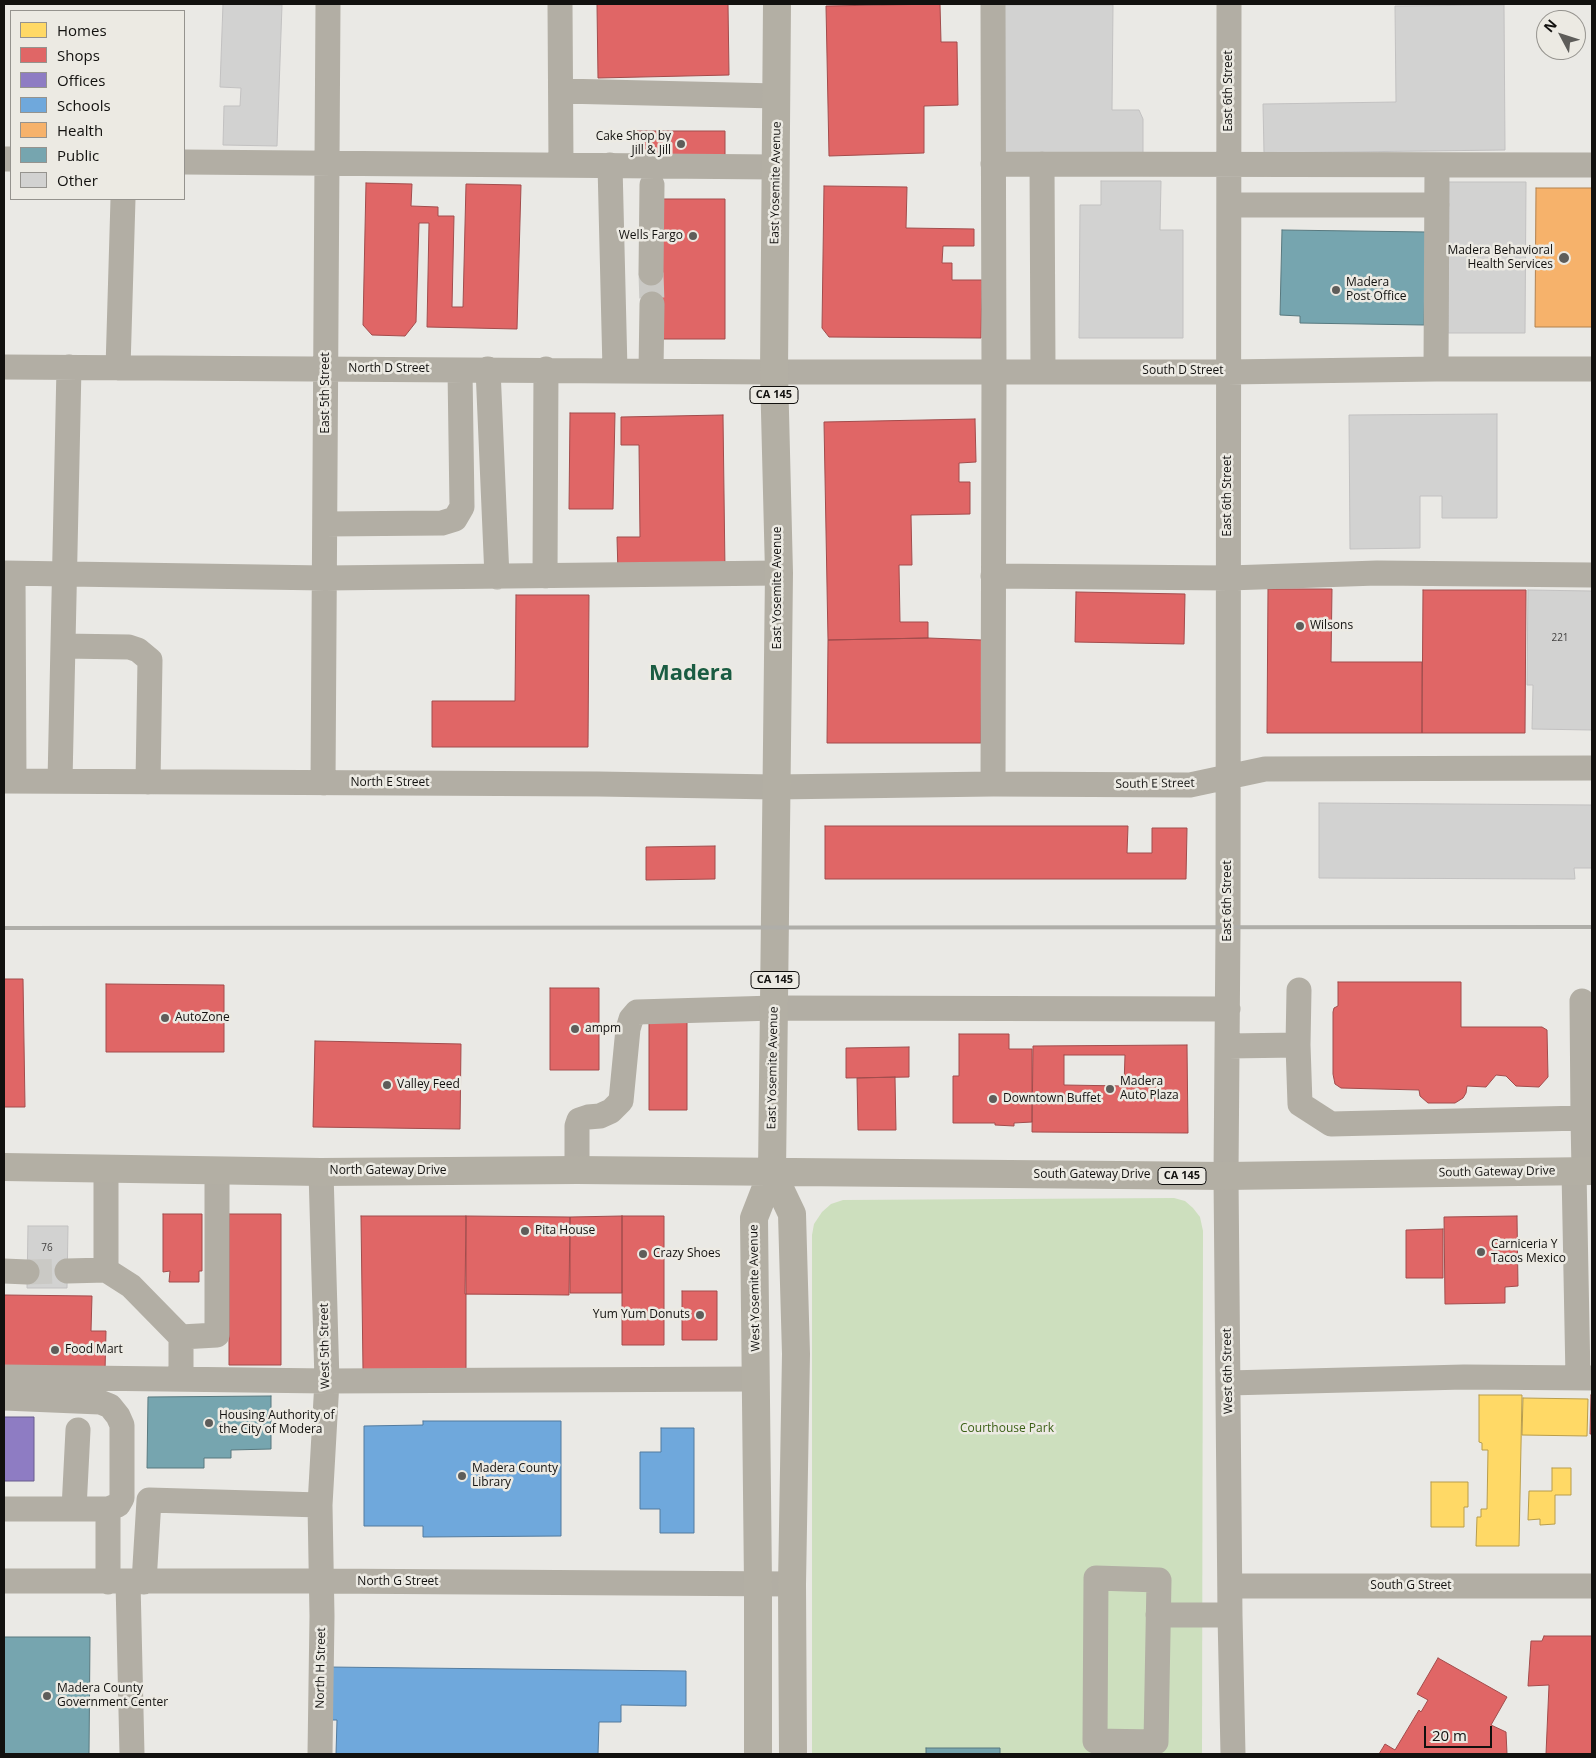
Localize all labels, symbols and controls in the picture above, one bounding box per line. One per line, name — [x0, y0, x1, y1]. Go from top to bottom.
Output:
legend — [10, 10, 185, 200]
north arrow — [1536, 10, 1586, 60]
text: N — [1539, 15, 1561, 36]
text: Homes — [57, 20, 107, 40]
text: Shops — [57, 45, 100, 65]
street label: East 6th Street — [1222, 50, 1236, 132]
text: Offices — [57, 70, 105, 90]
text: Schools — [57, 95, 111, 115]
text: Health — [57, 120, 103, 140]
street label: East Yosemite Avenue — [768, 121, 784, 245]
place label: Cake Shop by Jill & Jill — [596, 130, 671, 158]
marker: Cake Shop by Jill & Jill — [675, 138, 687, 150]
text: Public — [57, 145, 99, 165]
text: Other — [57, 170, 98, 190]
place label: Wells Fargo — [619, 229, 683, 243]
marker: Wells Fargo — [687, 230, 699, 242]
place label: Madera Behavioral Health Services — [1447, 244, 1553, 272]
marker: Madera Behavioral Health Services — [1557, 251, 1571, 265]
place label: Madera Post Office — [1346, 276, 1406, 304]
marker: Madera Post Office — [1330, 284, 1342, 296]
street label: East 5th Street — [319, 352, 333, 434]
street label: North D Street — [348, 362, 430, 376]
street label: South D Street — [1142, 364, 1224, 378]
road number: CA 145 — [750, 386, 798, 404]
street label: East 6th Street — [1221, 455, 1235, 537]
street label: East Yosemite Avenue — [771, 527, 785, 649]
place label: Wilsons — [1310, 619, 1353, 633]
marker: Wilsons — [1294, 620, 1306, 632]
house number: 221 — [1551, 632, 1569, 644]
district label: Madera — [649, 661, 733, 687]
street label: North E Street — [350, 776, 430, 790]
street label: South E Street — [1115, 776, 1195, 792]
street label: East 6th Street — [1221, 860, 1235, 942]
road number: CA 145 — [751, 972, 799, 988]
street label: East Yosemite Avenue — [765, 1006, 781, 1130]
place label: AutoZone — [175, 1011, 230, 1025]
marker: AutoZone — [159, 1012, 171, 1024]
place label: ampm — [585, 1022, 621, 1036]
marker: ampm — [569, 1023, 581, 1035]
place label: Madera Auto Plaza — [1120, 1075, 1179, 1103]
place label: Valley Feed — [397, 1078, 460, 1092]
marker: Valley Feed — [381, 1079, 393, 1091]
marker: Madera Auto Plaza — [1104, 1083, 1116, 1095]
place label: Downtown Buffet — [1003, 1092, 1101, 1106]
marker: Downtown Buffet — [987, 1093, 999, 1105]
street label: North Gateway Drive — [330, 1164, 446, 1178]
street label: South Gateway Drive — [1438, 1164, 1556, 1180]
street label: South Gateway Drive — [1034, 1168, 1150, 1182]
road number: CA 145 — [1158, 1168, 1206, 1184]
place label: Pita House — [535, 1224, 595, 1238]
street label: West Yosemite Avenue — [747, 1224, 763, 1352]
marker: Pita House — [519, 1225, 531, 1237]
place label: Carniceria Y Tacos Mexico — [1491, 1238, 1566, 1266]
house number: 76 — [41, 1242, 53, 1254]
marker: Carniceria Y Tacos Mexico — [1475, 1246, 1487, 1258]
place label: Crazy Shoes — [653, 1247, 720, 1261]
marker: Crazy Shoes — [637, 1248, 649, 1260]
street label: West 5th Street — [317, 1303, 333, 1389]
place label: Yum Yum Donuts — [593, 1308, 690, 1322]
marker: Yum Yum Donuts — [694, 1309, 706, 1321]
street label: West 6th Street — [1220, 1328, 1236, 1414]
place label: Food Mart — [65, 1343, 123, 1357]
marker: Food Mart — [49, 1344, 61, 1356]
place label: Housing Authority of the City of Modera — [219, 1409, 335, 1437]
marker: Housing Authority of the City of Modera — [203, 1417, 215, 1429]
park label: Courthouse Park — [960, 1422, 1054, 1436]
place label: Madera County Library — [472, 1462, 558, 1490]
marker: Madera County Library — [456, 1470, 468, 1482]
street label: North G Street — [357, 1575, 439, 1589]
street label: South G Street — [1370, 1579, 1452, 1593]
street label: North H Street — [313, 1627, 329, 1709]
place label: Madera County Government Center — [57, 1682, 168, 1710]
marker: Madera County Government Center — [41, 1690, 53, 1702]
scale bar — [1426, 1716, 1494, 1748]
text: 20 m — [1432, 1725, 1467, 1745]

